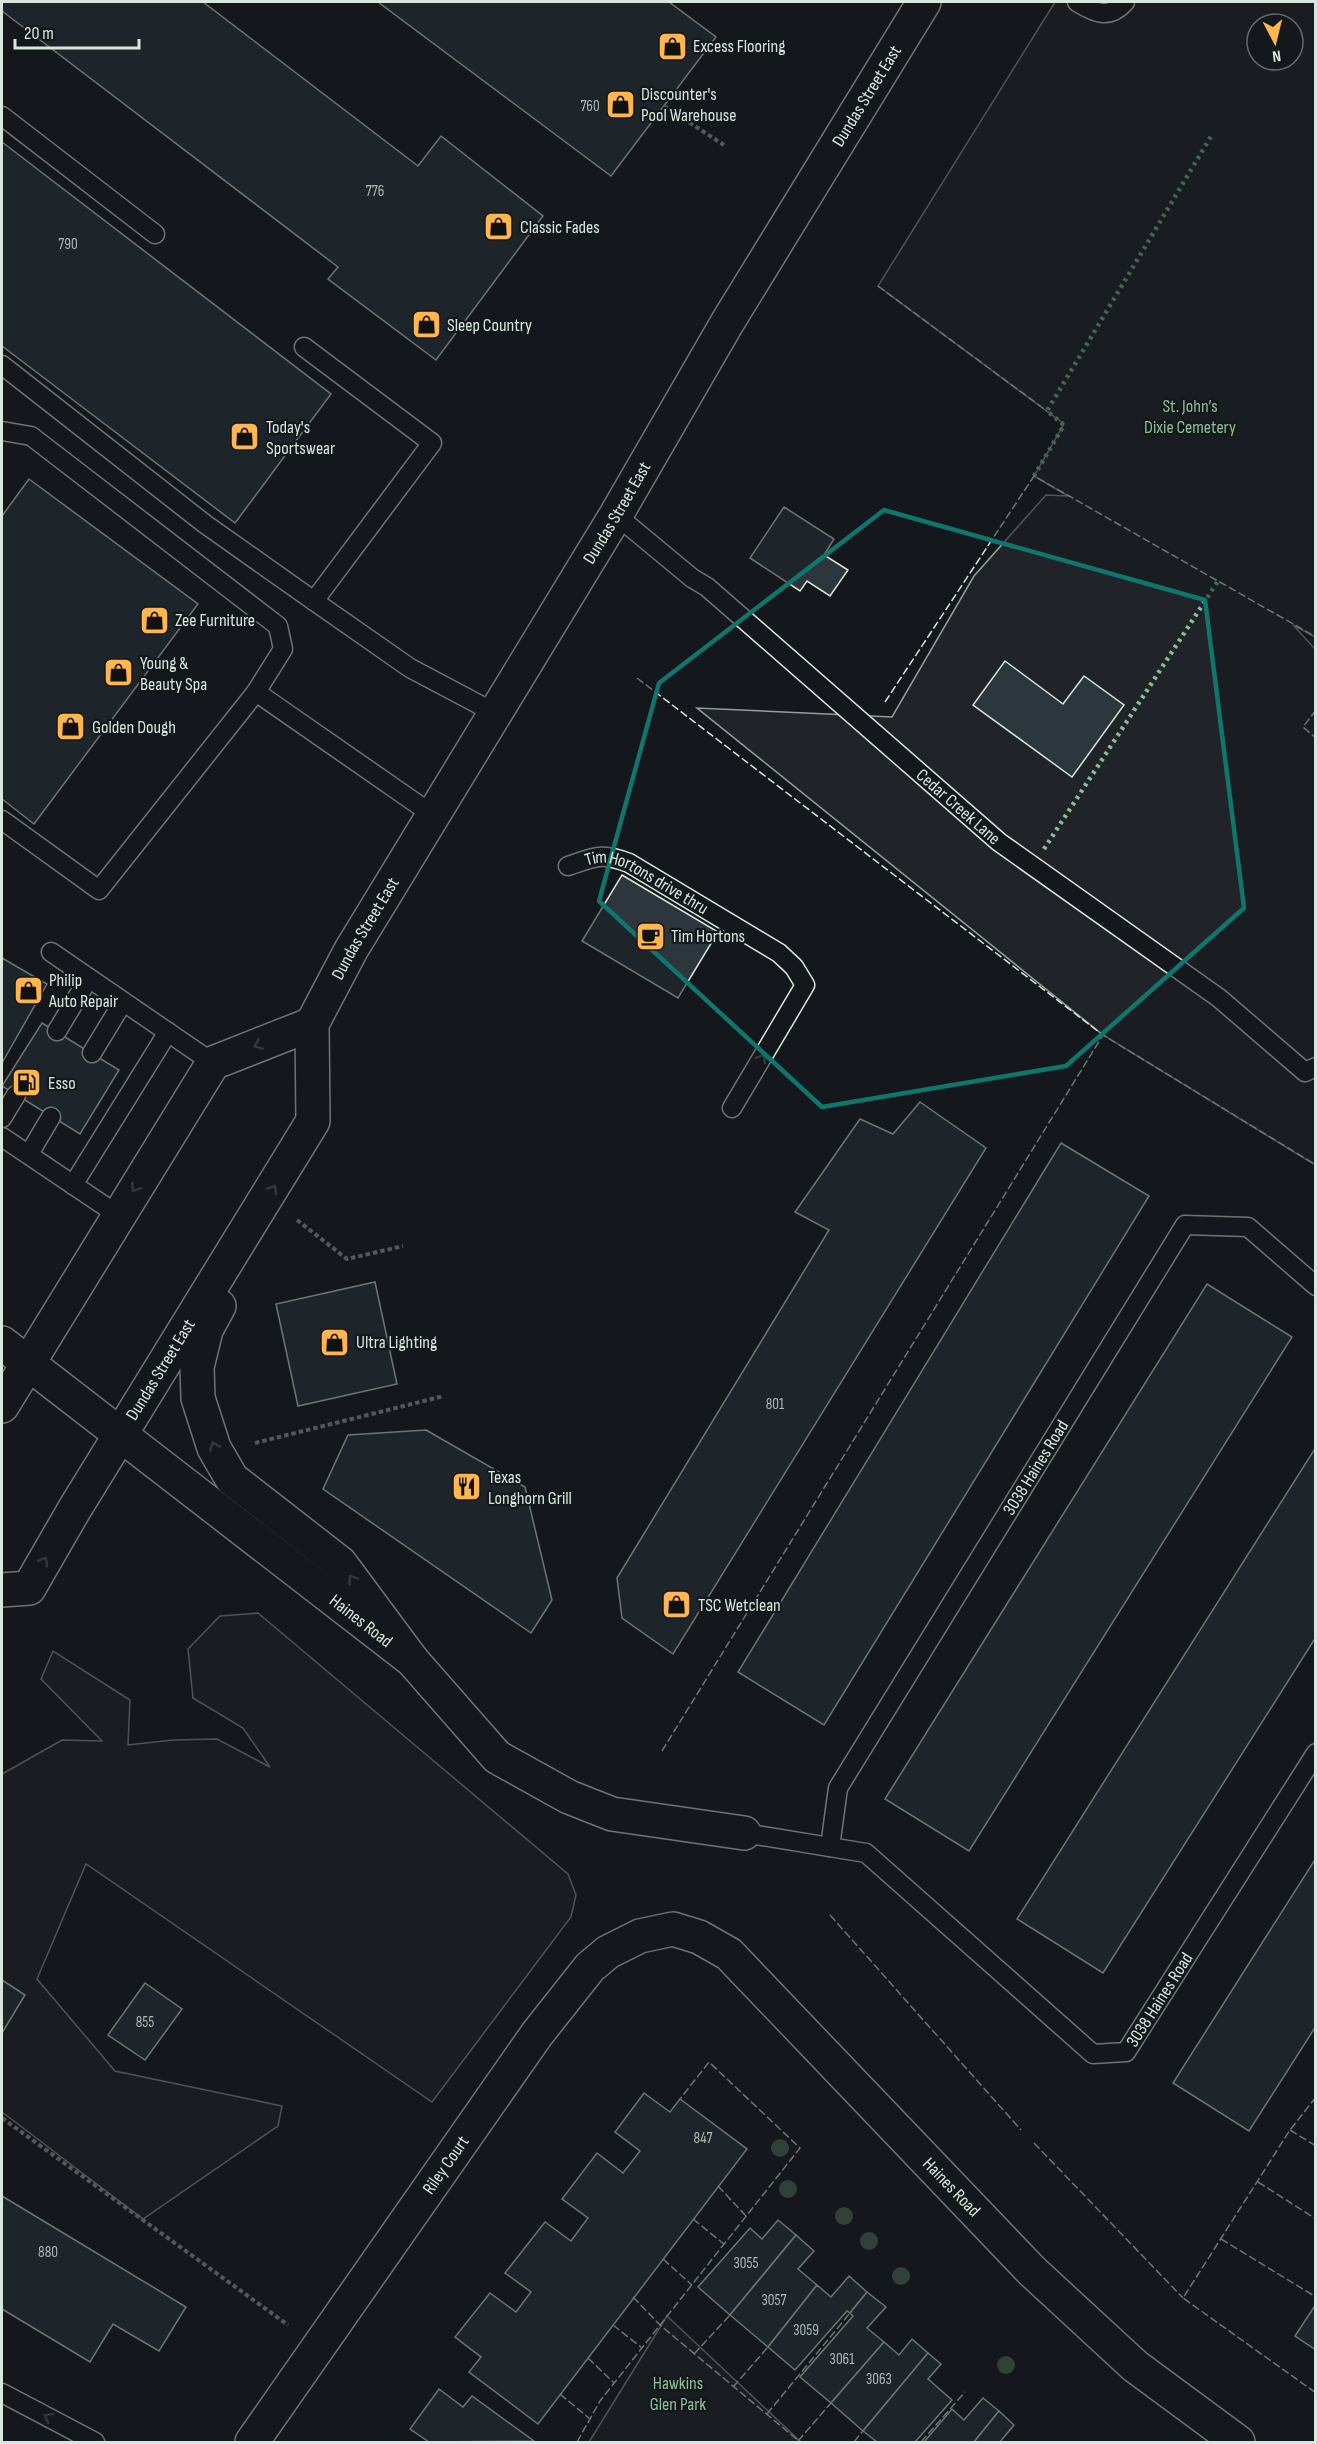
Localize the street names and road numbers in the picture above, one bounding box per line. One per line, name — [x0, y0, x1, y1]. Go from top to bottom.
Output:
street label: Dundas Street East — [827, 41, 906, 150]
street label: Dundas Street East — [578, 458, 655, 568]
street label: Cedar Creek Lane — [912, 764, 1005, 849]
street label: Tim Hortons drive thru — [582, 846, 712, 919]
street label: Dundas Street East — [327, 873, 403, 983]
street label: Dundas Street East — [121, 1315, 200, 1424]
street label: 3038 Haines Road — [998, 1416, 1073, 1519]
street label: Haines Road — [326, 1590, 397, 1652]
street label: 3038 Haines Road — [1122, 1949, 1197, 2051]
street label: Riley Court — [418, 2131, 473, 2198]
street label: Haines Road — [919, 2153, 985, 2221]

